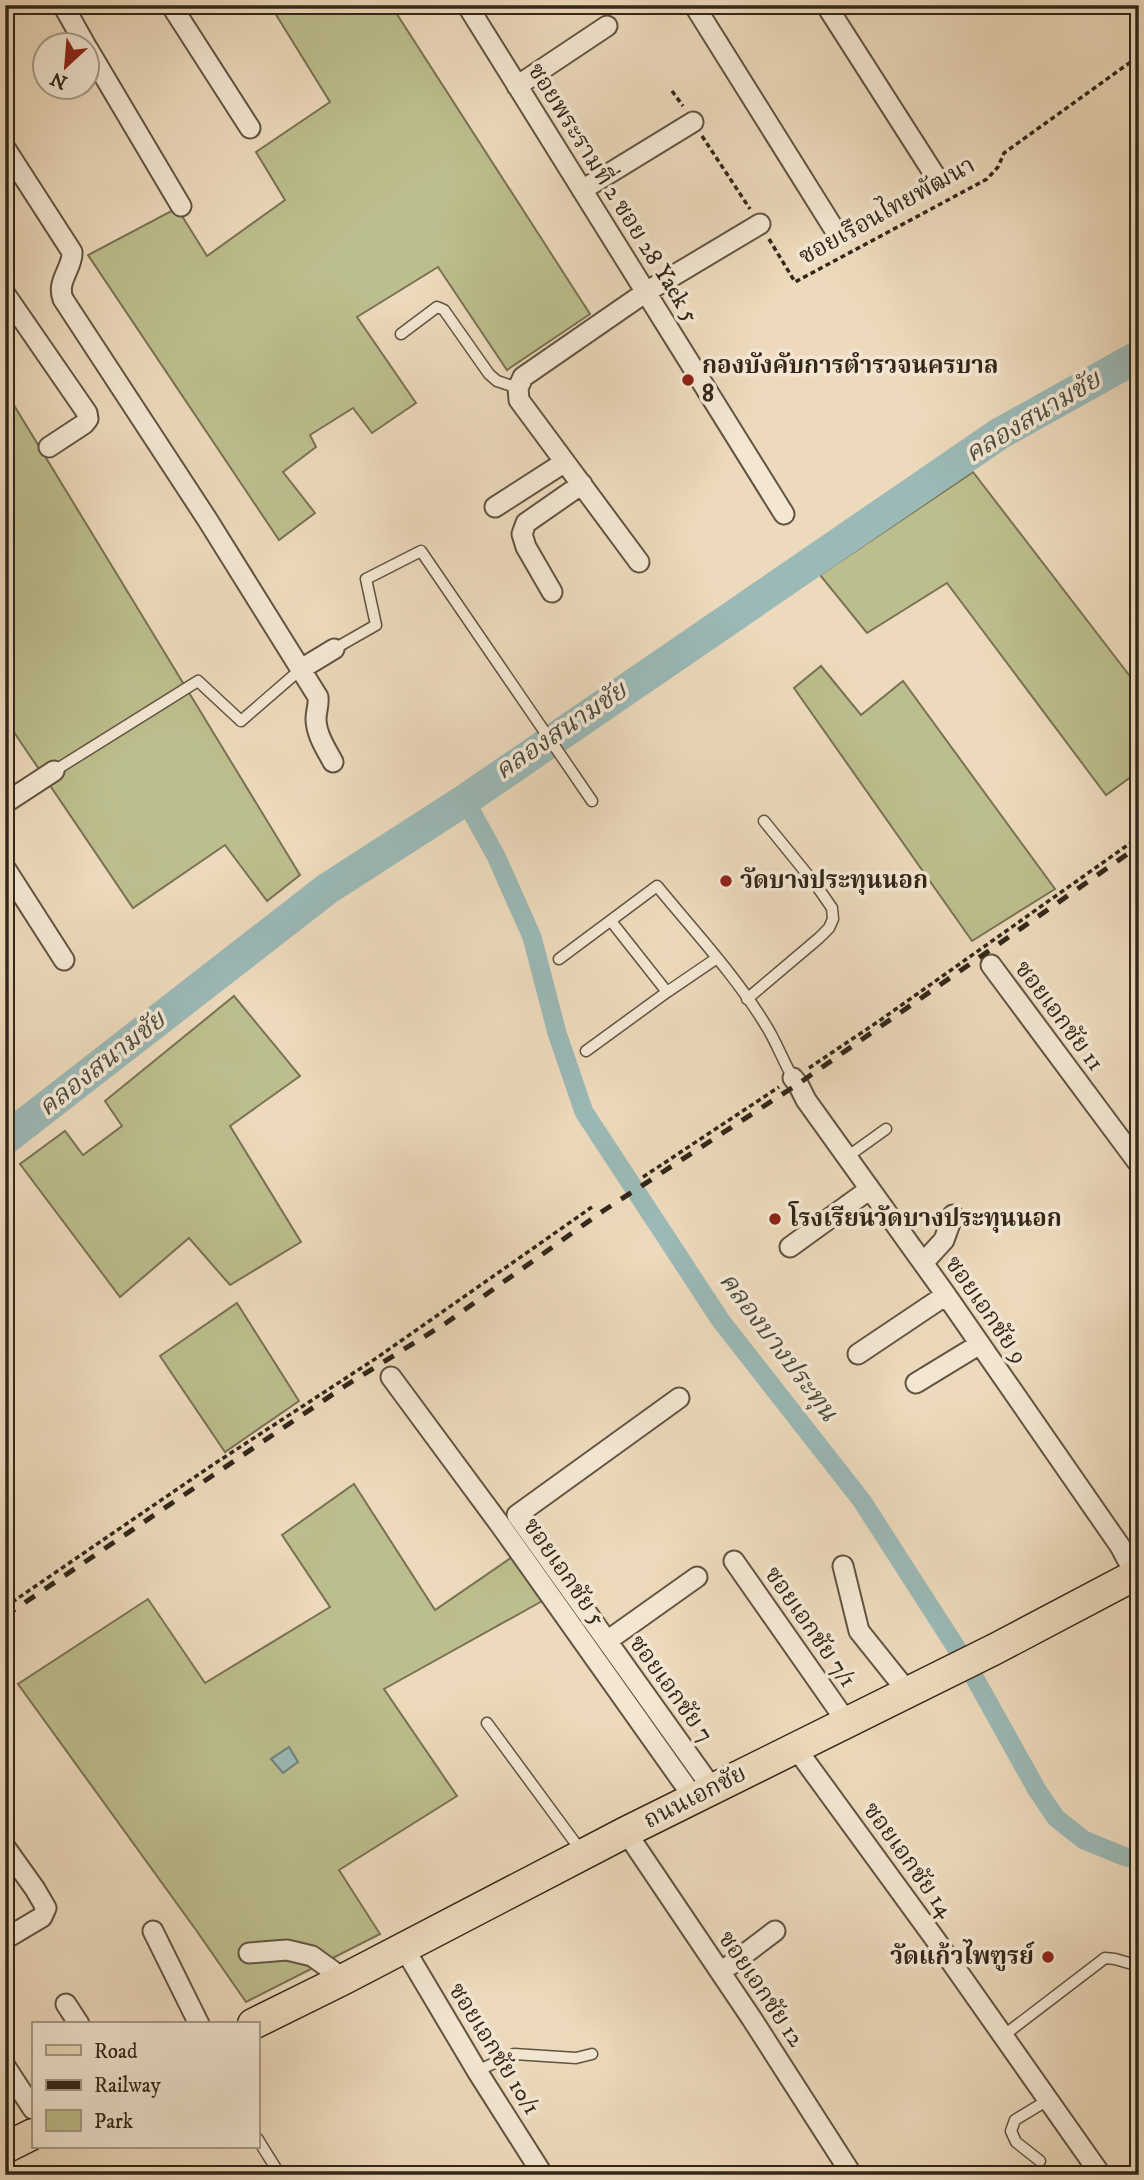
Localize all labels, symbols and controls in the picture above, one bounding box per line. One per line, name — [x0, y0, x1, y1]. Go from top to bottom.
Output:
north arrow — [32, 32, 102, 102]
street label: ซอยพระรามที่ 2 ซอย 28 Yaek 5 — [521, 56, 709, 328]
text: N — [47, 66, 71, 94]
street label: ซอยเรือนไทยพัฒนา — [792, 147, 980, 272]
place label: กองบังคับการตำรวจนครบาล 8 — [702, 351, 999, 409]
water label: คลองสนามชัย — [959, 363, 1108, 470]
marker: กองบังคับการตำรวจนครบาล 8 — [680, 372, 696, 388]
water label: คลองสนามชัย — [489, 674, 635, 787]
place label: วัดบางประทุนนอก — [740, 866, 928, 896]
marker: วัดบางประทุนนอก — [718, 873, 734, 889]
street label: ซอยเอกชัย 11 — [1008, 955, 1110, 1077]
water label: คลองสนามชัย — [32, 1003, 173, 1124]
place label: โรงเรียนวัดบางประทุนนอก — [788, 1201, 1062, 1234]
marker: โรงเรียนวัดบางประทุนนอก — [767, 1211, 783, 1227]
street label: ซอยเอกชัย 9 — [938, 1250, 1034, 1370]
water label: คลองบางประทุน — [711, 1266, 845, 1429]
street label: ซอยเอกชัย 5 — [516, 1512, 612, 1632]
street label: ซอยเอกชัย 7/1 — [757, 1561, 863, 1693]
street label: ซอยเอกชัย 7 — [622, 1629, 720, 1749]
street label: ถนนเอกชัย — [639, 1758, 751, 1836]
street label: ซอยเอกชัย 14 — [856, 1796, 961, 1925]
street label: ซอยเอกชัย 12 — [711, 1925, 811, 2053]
place label: วัดแก้วไพฑูรย์ — [890, 1939, 1035, 1972]
marker: วัดแก้วไพฑูรย์ — [1040, 1949, 1056, 1965]
street label: ซอยเอกชัย 10/1 — [442, 1977, 546, 2121]
legend — [32, 2022, 259, 2148]
text: Road — [94, 2039, 138, 2065]
text: Railway — [94, 2073, 162, 2099]
text: Park — [94, 2109, 134, 2135]

